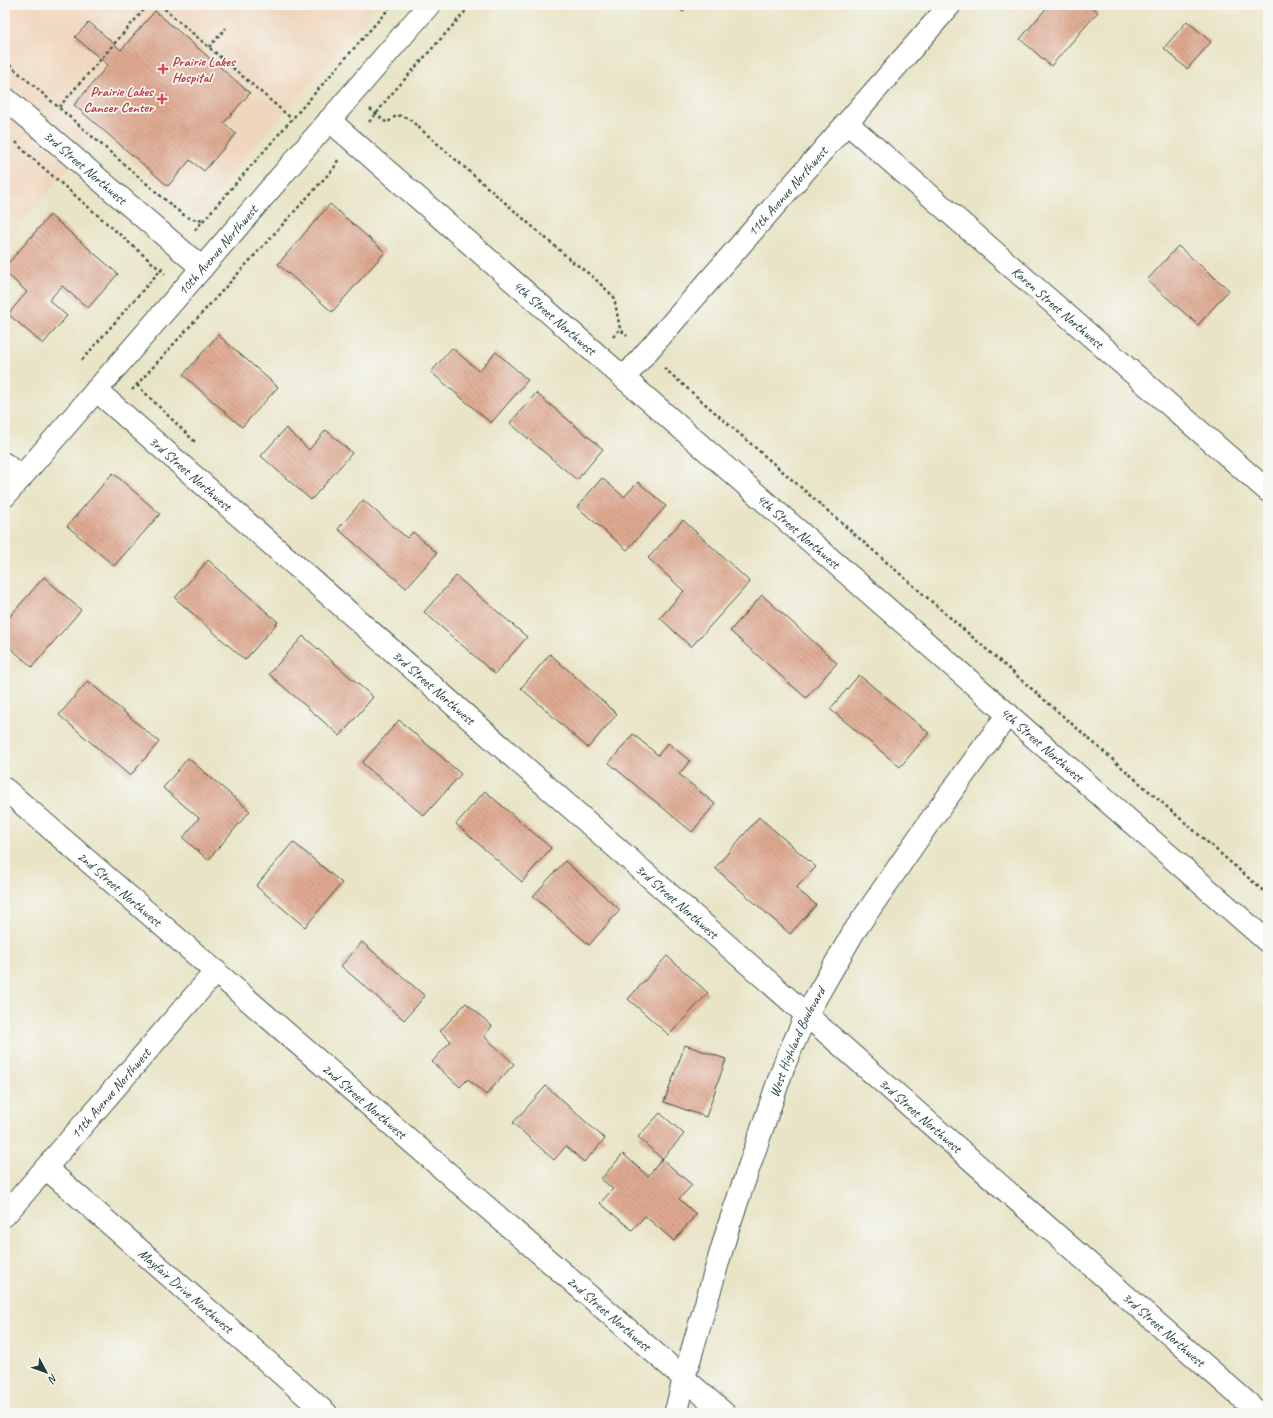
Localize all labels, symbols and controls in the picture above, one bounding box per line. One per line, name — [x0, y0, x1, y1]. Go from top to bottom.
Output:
place label: Prairie Lakes Hospital — [172, 53, 237, 86]
marker: Prairie Lakes Hospital — [157, 63, 169, 75]
place label: Prairie Lakes Cancer Center — [83, 83, 155, 116]
marker: Prairie Lakes Cancer Center — [156, 93, 168, 105]
street label: 3rd Street Northwest — [40, 127, 131, 209]
street label: 11th Avenue Northwest — [743, 142, 832, 240]
street label: 10th Avenue Northwest — [174, 200, 262, 299]
street label: Karen Street Northwest — [1008, 263, 1108, 353]
street label: 4th Street Northwest — [510, 277, 601, 359]
street label: 3rd Street Northwest — [146, 432, 236, 515]
street label: 4th Street Northwest — [753, 490, 845, 573]
street label: 3rd Street Northwest — [389, 646, 480, 729]
street label: 4th Street Northwest — [997, 703, 1088, 786]
street label: 2nd Street Northwest — [74, 848, 166, 931]
street label: 3rd Street Northwest — [632, 860, 723, 943]
street label: West Highland Boulevard — [765, 982, 830, 1099]
street label: 11th Avenue Northwest — [67, 1044, 155, 1142]
street label: 2nd Street Northwest — [319, 1060, 411, 1143]
street label: 3rd Street Northwest — [876, 1074, 966, 1157]
street label: Mayfair Drive Northwest — [135, 1244, 238, 1337]
street label: 2nd Street Northwest — [564, 1272, 656, 1355]
street label: 3rd Street Northwest — [1119, 1288, 1210, 1371]
north arrow — [26, 1352, 66, 1392]
text: N — [45, 1371, 61, 1387]

